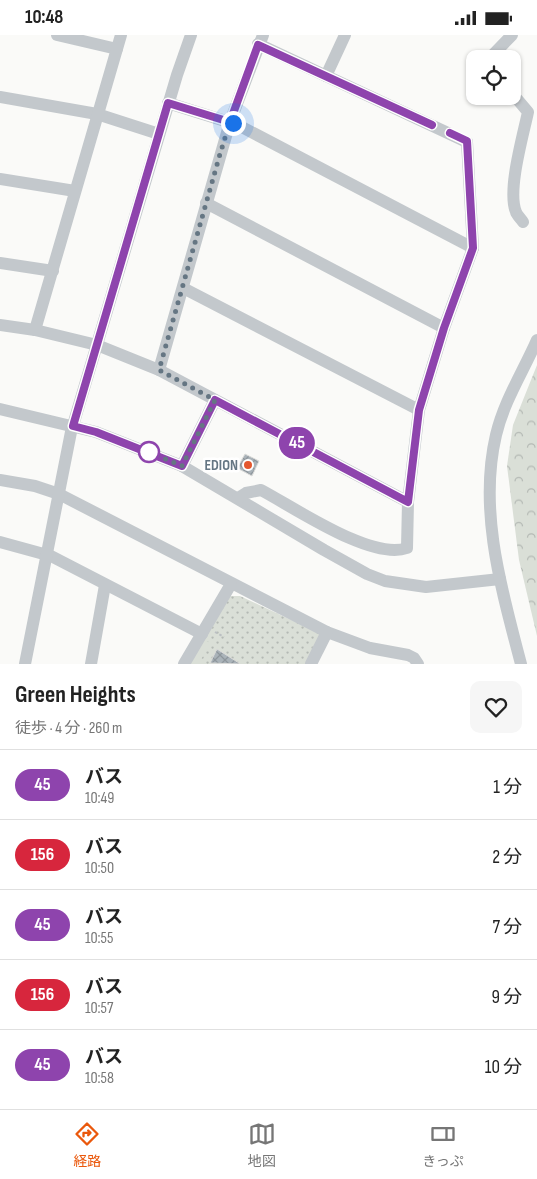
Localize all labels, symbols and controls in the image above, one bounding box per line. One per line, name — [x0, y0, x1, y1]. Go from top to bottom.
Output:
text: 10:48 — [25, 6, 63, 29]
map controls — [466, 50, 521, 105]
button: locate — [466, 50, 521, 105]
your location — [221, 111, 246, 136]
line badge: 45 — [274, 427, 320, 459]
text: 45 — [289, 432, 305, 453]
unlabelled marker — [138, 441, 160, 463]
place label: EDION — [205, 456, 238, 475]
marker: EDION — [242, 459, 254, 471]
text: Green Heights — [15, 680, 136, 709]
button: heart — [470, 681, 522, 733]
text: 徒歩 · 4 分 · 260 m — [15, 719, 122, 738]
text: バス — [85, 766, 123, 789]
text: 45 — [34, 774, 51, 795]
text: 1 分 — [493, 776, 522, 799]
text: 10:49 — [85, 789, 114, 808]
text: バス — [85, 836, 123, 859]
text: 156 — [31, 844, 54, 865]
text: 2 分 — [492, 846, 522, 869]
text: 10:50 — [85, 859, 114, 878]
text: バス — [85, 906, 123, 929]
text: 45 — [34, 914, 51, 935]
text: 7 分 — [492, 916, 522, 939]
text: 10:55 — [85, 929, 113, 948]
text: バス — [85, 976, 123, 999]
text: 156 — [31, 984, 54, 1005]
text: 9 分 — [492, 986, 522, 1009]
text: 10:57 — [85, 999, 113, 1018]
text: バス — [85, 1046, 123, 1069]
text: 45 — [34, 1054, 51, 1075]
text: 10 分 — [485, 1056, 522, 1079]
text: 10:58 — [85, 1069, 114, 1088]
tab: 経路 — [73, 1120, 101, 1170]
tab: 地図 — [248, 1120, 276, 1170]
tab: きっぷ — [422, 1120, 464, 1170]

